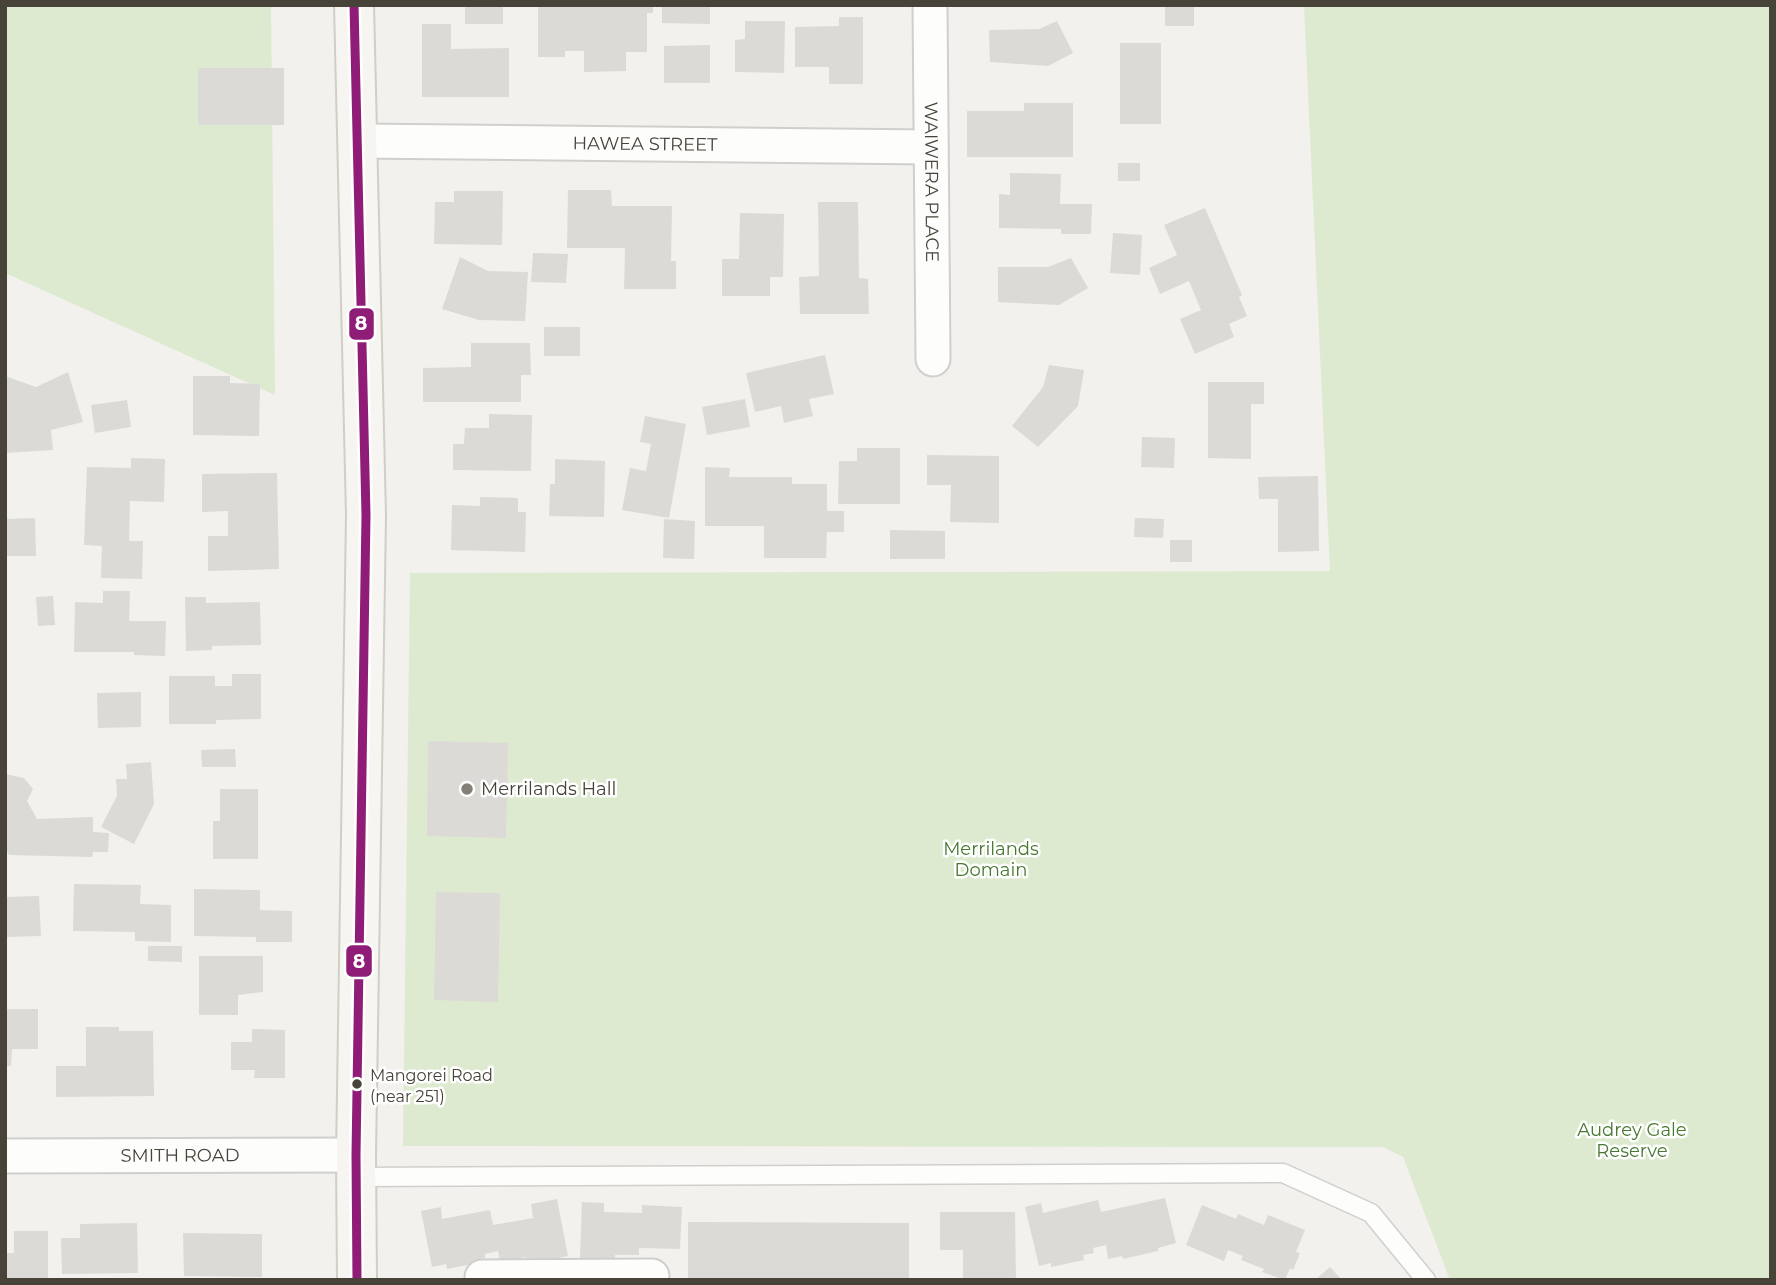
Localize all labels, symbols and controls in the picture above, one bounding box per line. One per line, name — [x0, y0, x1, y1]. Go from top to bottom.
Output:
street label: WAIWERA PLACE — [920, 102, 943, 262]
street label: HAWEA STREET — [572, 132, 718, 156]
line badge: 8 — [348, 307, 375, 341]
text: 8 — [355, 312, 367, 335]
place label: Merrilands Hall — [481, 778, 616, 800]
marker: Merrilands Hall — [459, 781, 475, 797]
park label: Merrilands Domain — [943, 838, 1039, 881]
line badge: 8 — [345, 944, 373, 978]
text: 8 — [353, 950, 365, 973]
place label: Mangorei Road (near 251) — [370, 1066, 493, 1106]
marker: Mangorei Road (near 251) — [350, 1077, 364, 1091]
park label: Audrey Gale Reserve — [1577, 1119, 1687, 1162]
street label: SMITH ROAD — [120, 1144, 240, 1167]

